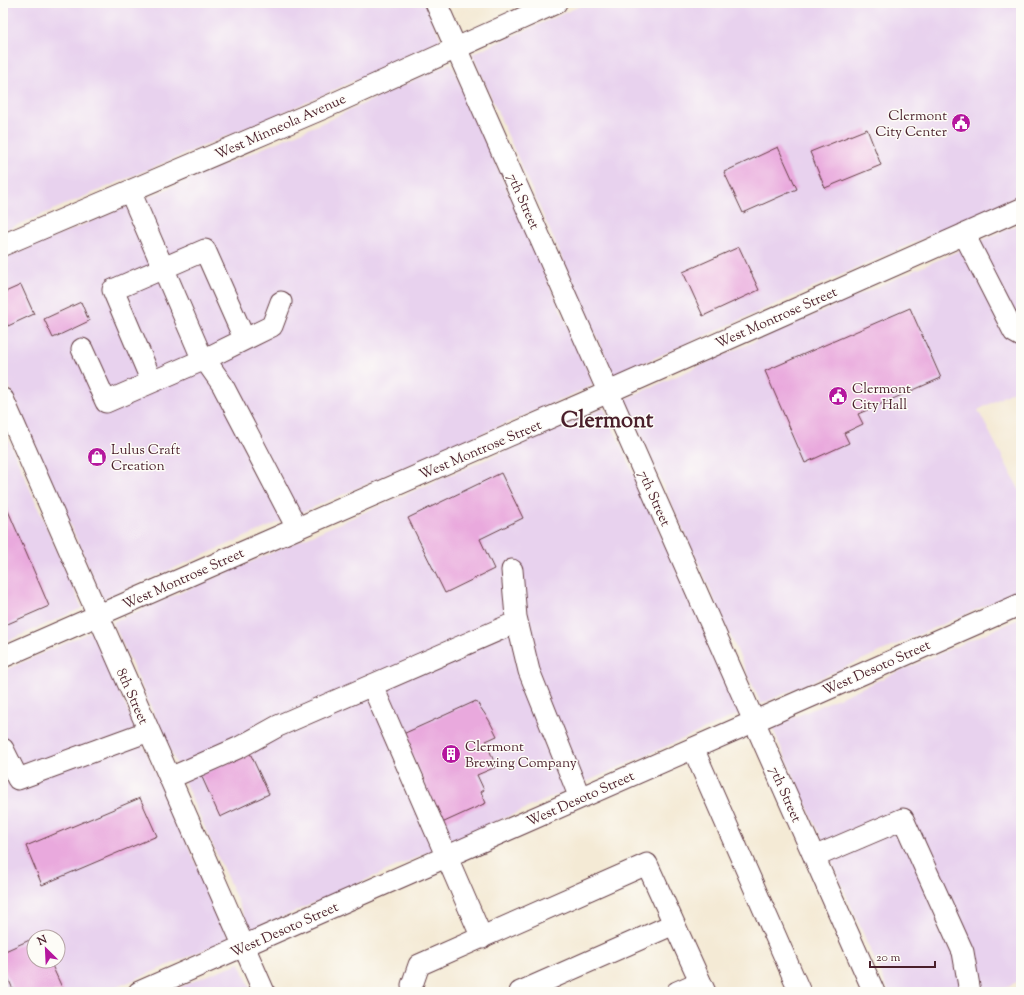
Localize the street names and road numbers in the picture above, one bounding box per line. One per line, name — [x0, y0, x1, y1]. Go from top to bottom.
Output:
street label: West Minneola Avenue — [212, 90, 349, 166]
street label: 7th Street — [501, 171, 543, 233]
street label: West Montrose Street — [713, 283, 841, 355]
street label: West Montrose Street — [416, 416, 545, 486]
street label: 7th Street — [632, 468, 674, 530]
street label: West Montrose Street — [120, 544, 248, 616]
street label: West Desoto Street — [820, 636, 934, 702]
street label: 8th Street — [110, 666, 152, 728]
street label: 7th Street — [763, 764, 805, 826]
street label: West Desoto Street — [524, 767, 638, 833]
street label: West Desoto Street — [228, 898, 342, 964]

